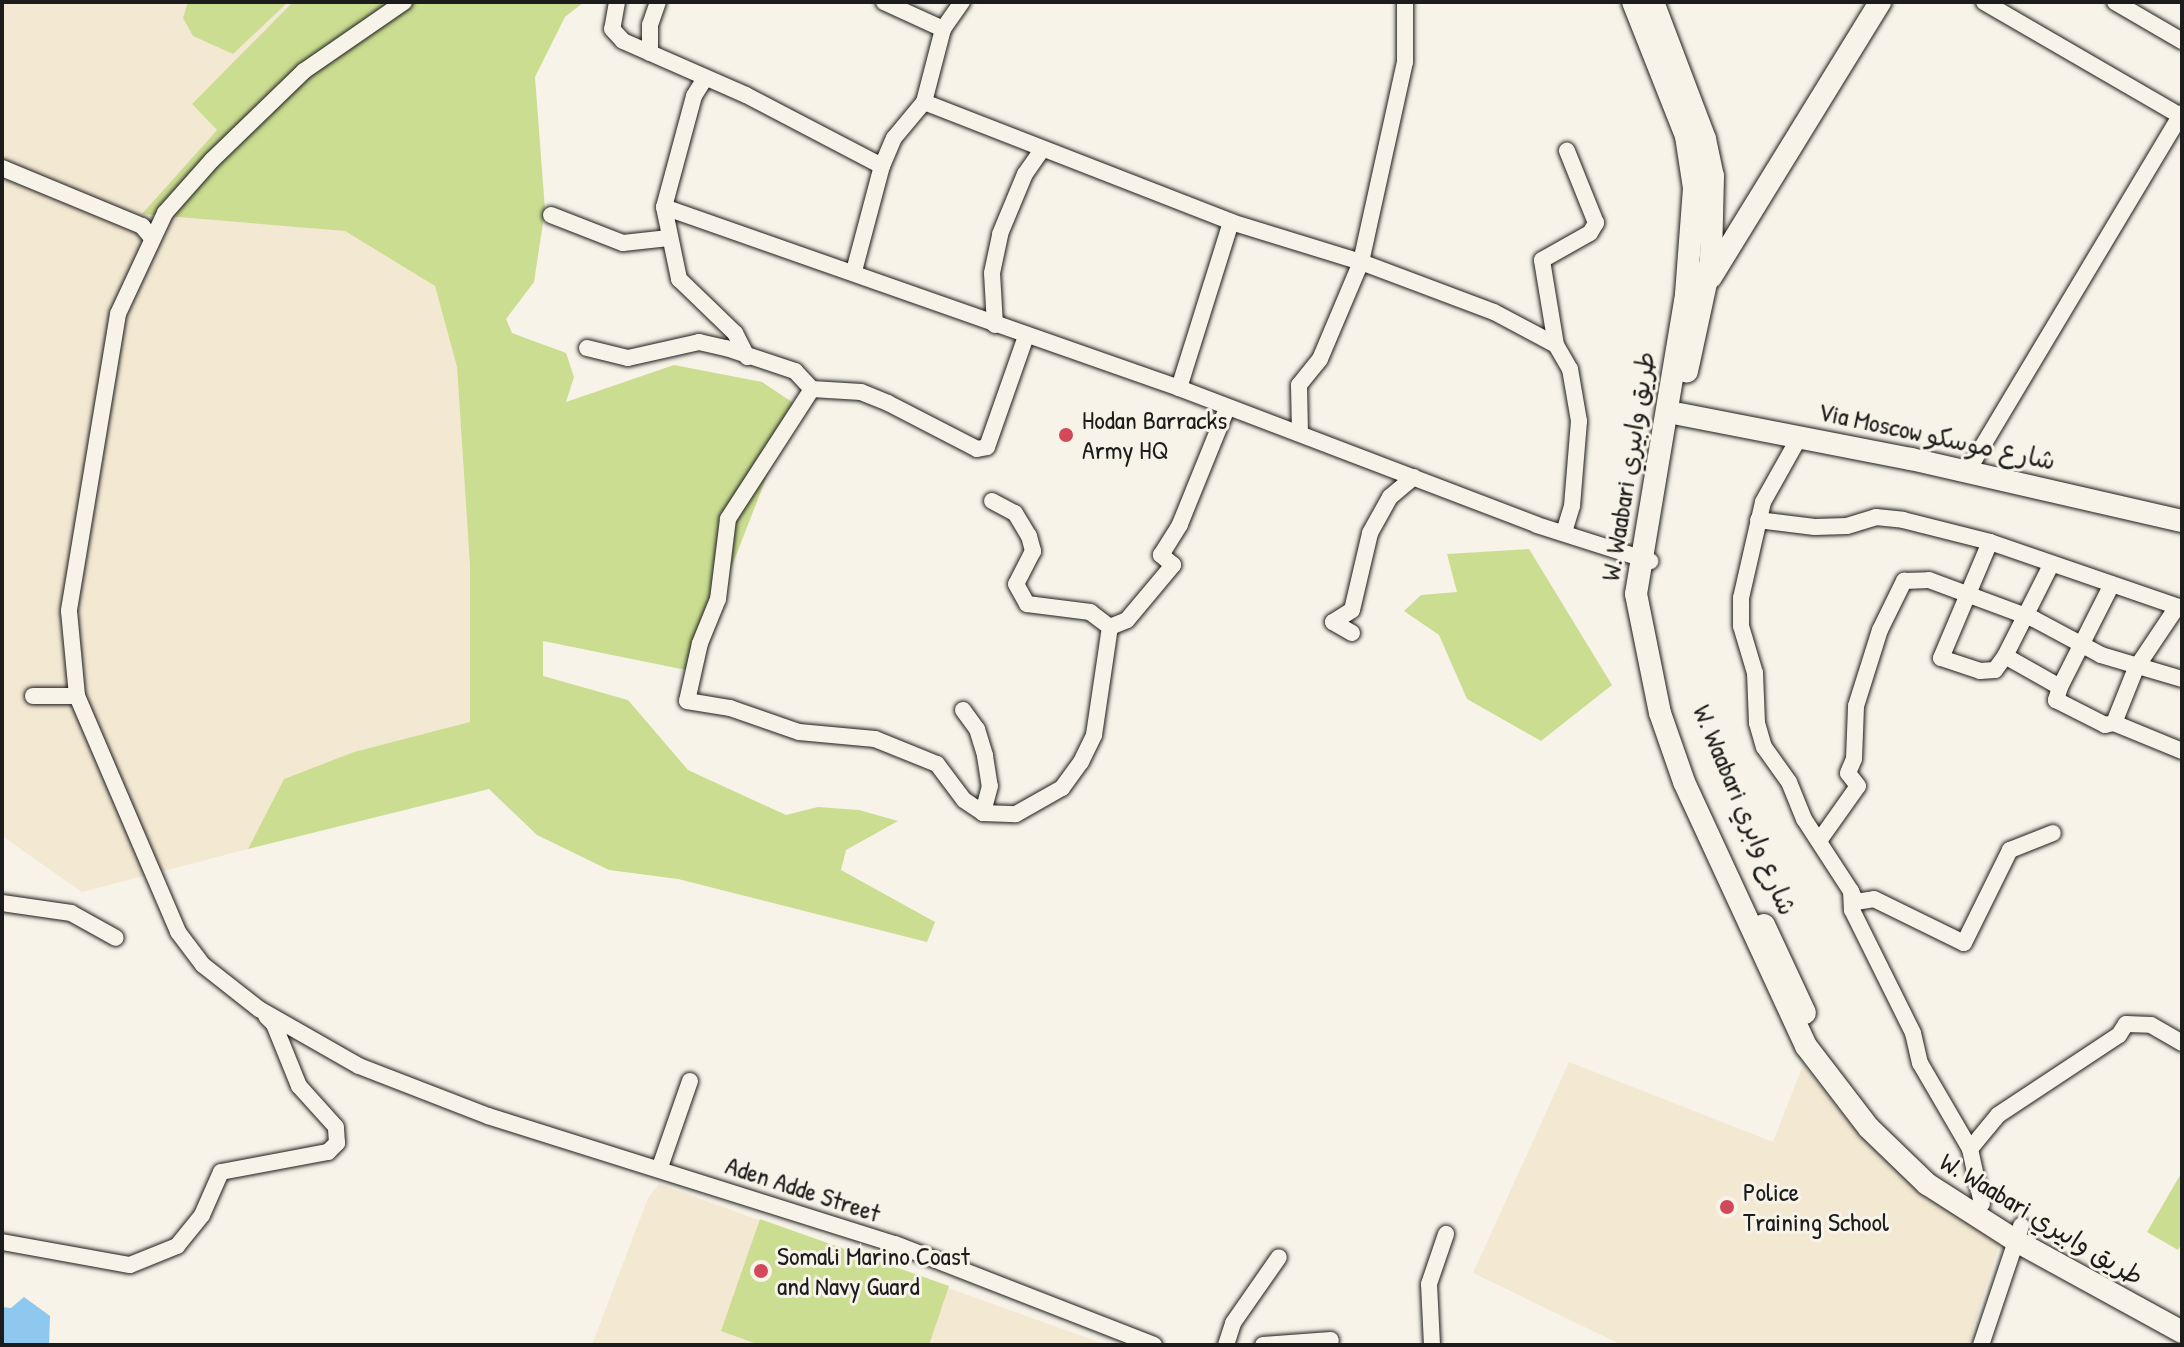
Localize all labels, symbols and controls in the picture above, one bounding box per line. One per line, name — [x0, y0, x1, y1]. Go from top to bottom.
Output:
street label: W. Waabari طريق وابيري — [1594, 349, 1662, 583]
street label: Via Moscow شارع موسكو — [1816, 396, 2058, 476]
place label: Hodan Barracks Army HQ — [1082, 404, 1227, 466]
marker: Hodan Barracks Army HQ — [1057, 426, 1075, 444]
street label: W. Waabari شارع وابري — [1687, 700, 1803, 920]
street label: W. Waabari طريق وابيري — [1935, 1146, 2149, 1292]
street label: Aden Adde Street — [722, 1149, 884, 1229]
place label: Police Training School — [1743, 1176, 1889, 1238]
marker: Police Training School — [1718, 1198, 1736, 1216]
place label: Somali Marino Coast and Navy Guard — [777, 1240, 970, 1302]
marker: Somali Marino Coast and Navy Guard — [752, 1262, 770, 1280]

